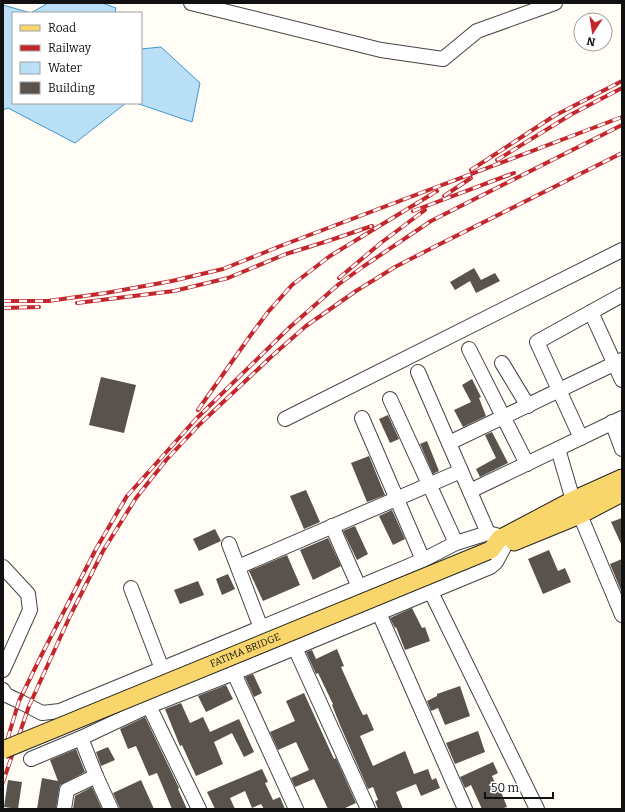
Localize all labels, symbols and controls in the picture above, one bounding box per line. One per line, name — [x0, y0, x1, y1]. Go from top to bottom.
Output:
legend — [12, 12, 142, 104]
north arrow — [573, 12, 613, 52]
text: Road — [48, 21, 76, 35]
text: N — [585, 34, 597, 49]
text: Railway — [48, 41, 92, 55]
text: Water — [48, 61, 83, 75]
text: Building — [48, 81, 95, 95]
street label: FATIMA BRIDGE — [208, 631, 282, 670]
scale bar — [485, 774, 553, 800]
text: 50 m — [491, 781, 520, 795]

